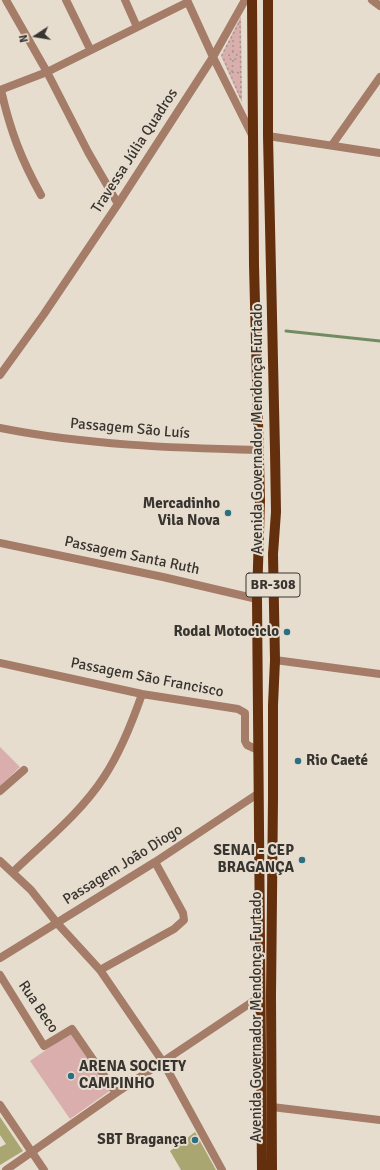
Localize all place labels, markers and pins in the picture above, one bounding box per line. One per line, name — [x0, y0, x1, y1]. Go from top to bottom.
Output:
place label: Mercadinho Vila Nova — [143, 495, 220, 530]
marker: Mercadinho Vila Nova — [223, 508, 233, 518]
place label: Rodal Motociclo — [174, 623, 279, 641]
marker: Rodal Motociclo — [282, 627, 292, 637]
place label: Rio Caeté — [306, 752, 368, 770]
marker: Rio Caeté — [293, 756, 303, 766]
place label: SENAI - CEP BRAGANÇA — [214, 842, 294, 877]
marker: SENAI - CEP BRAGANÇA — [297, 855, 307, 865]
place label: ARENA SOCIETY CAMPINHO — [79, 1058, 186, 1093]
marker: ARENA SOCIETY CAMPINHO — [66, 1071, 76, 1081]
place label: SBT Bragança — [97, 1131, 187, 1149]
marker: SBT Bragança — [190, 1135, 200, 1145]

